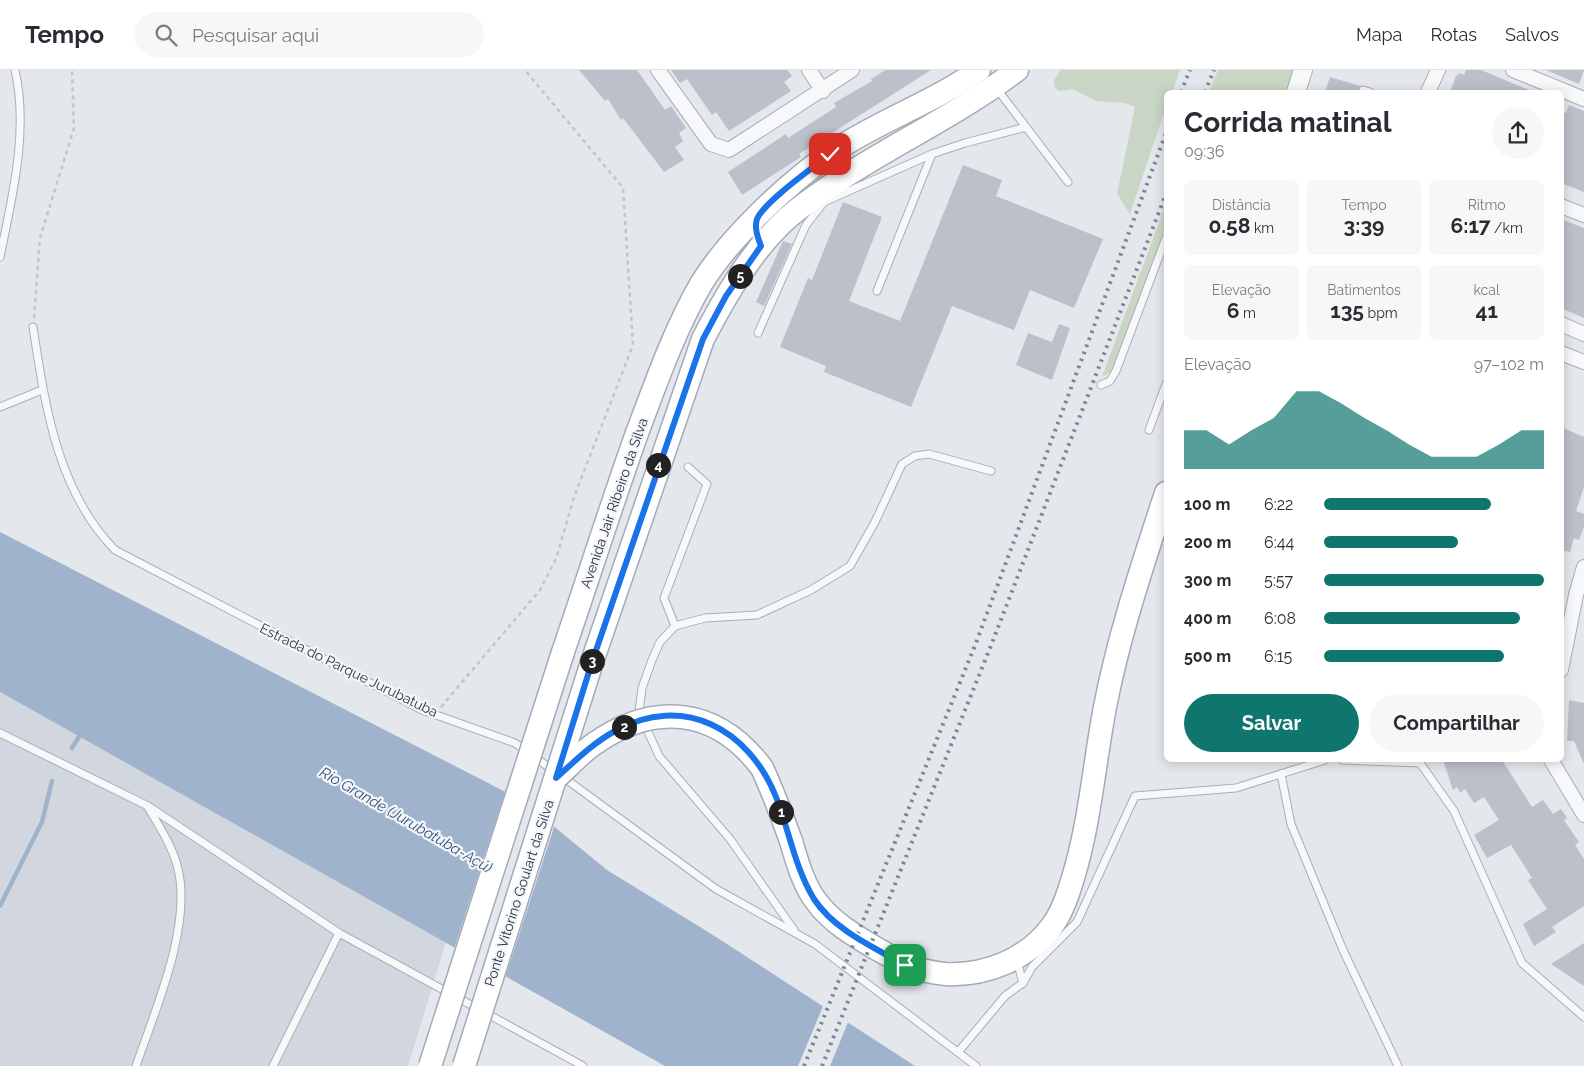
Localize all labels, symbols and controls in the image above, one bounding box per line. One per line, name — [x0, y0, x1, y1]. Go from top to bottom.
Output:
search box — [134, 12, 484, 57]
text: Tempo — [25, 20, 104, 49]
icon: search — [152, 21, 180, 49]
text: Pesquisar aqui — [192, 24, 319, 46]
text: Mapa — [1356, 24, 1402, 45]
text: Rotas — [1430, 24, 1477, 45]
text: Salvos — [1505, 24, 1559, 45]
text: Corrida matinal — [1184, 106, 1392, 139]
button: share — [1492, 107, 1544, 159]
pin — [809, 133, 851, 175]
icon: check — [816, 140, 844, 168]
text: 09:36 — [1184, 142, 1224, 161]
text: Distância — [1212, 197, 1271, 213]
text: Tempo — [1341, 197, 1387, 213]
text: Ritmo — [1468, 197, 1506, 213]
text: 0.58 — [1208, 213, 1250, 238]
text: 3:39 — [1343, 213, 1384, 238]
text: 6:17 — [1450, 213, 1491, 238]
text: km — [1250, 220, 1274, 236]
text: /km — [1491, 220, 1523, 236]
pin: 5 — [728, 264, 752, 288]
text: 5 — [737, 268, 744, 284]
text: Elevação — [1212, 282, 1271, 298]
text: Batimentos — [1327, 282, 1401, 298]
text: kcal — [1474, 282, 1500, 298]
text: 6 — [1227, 298, 1239, 323]
text: 135 — [1330, 298, 1364, 323]
text: 41 — [1475, 298, 1498, 323]
text: m — [1239, 305, 1256, 321]
text: bpm — [1364, 305, 1398, 321]
text: Elevação — [1184, 355, 1251, 374]
text: 97–102 m — [1474, 355, 1544, 374]
street label: Avenida Jair Ribeiro da Silva — [577, 416, 651, 590]
pin: 4 — [646, 452, 670, 478]
text: 4 — [655, 457, 663, 473]
text: 100 m — [1184, 495, 1230, 514]
text: 6:22 — [1264, 495, 1293, 514]
text: 200 m — [1184, 533, 1231, 552]
text: 6:44 — [1264, 533, 1294, 552]
text: 300 m — [1184, 571, 1231, 590]
text: 5:57 — [1264, 571, 1293, 590]
text: 400 m — [1184, 609, 1232, 628]
text: 6:08 — [1264, 609, 1296, 628]
street label: Estrada do Parque Jurubatuba — [257, 620, 441, 720]
text: 500 m — [1184, 647, 1231, 666]
text: 6:15 — [1264, 647, 1292, 666]
pin: 3 — [580, 648, 604, 674]
text: 3 — [589, 653, 596, 669]
button: Salvar — [1184, 694, 1359, 752]
button: Compartilhar — [1369, 694, 1544, 752]
pin: 2 — [612, 714, 636, 740]
text: 2 — [621, 719, 628, 735]
water label: Rio Grande (Jurubatuba-Açú) — [317, 763, 495, 877]
street label: Ponte Vitorino Goulart da Silva — [481, 798, 557, 988]
pin: 1 — [768, 800, 794, 824]
text: 1 — [778, 804, 785, 820]
pin — [884, 944, 926, 986]
icon: arrive — [891, 951, 919, 979]

